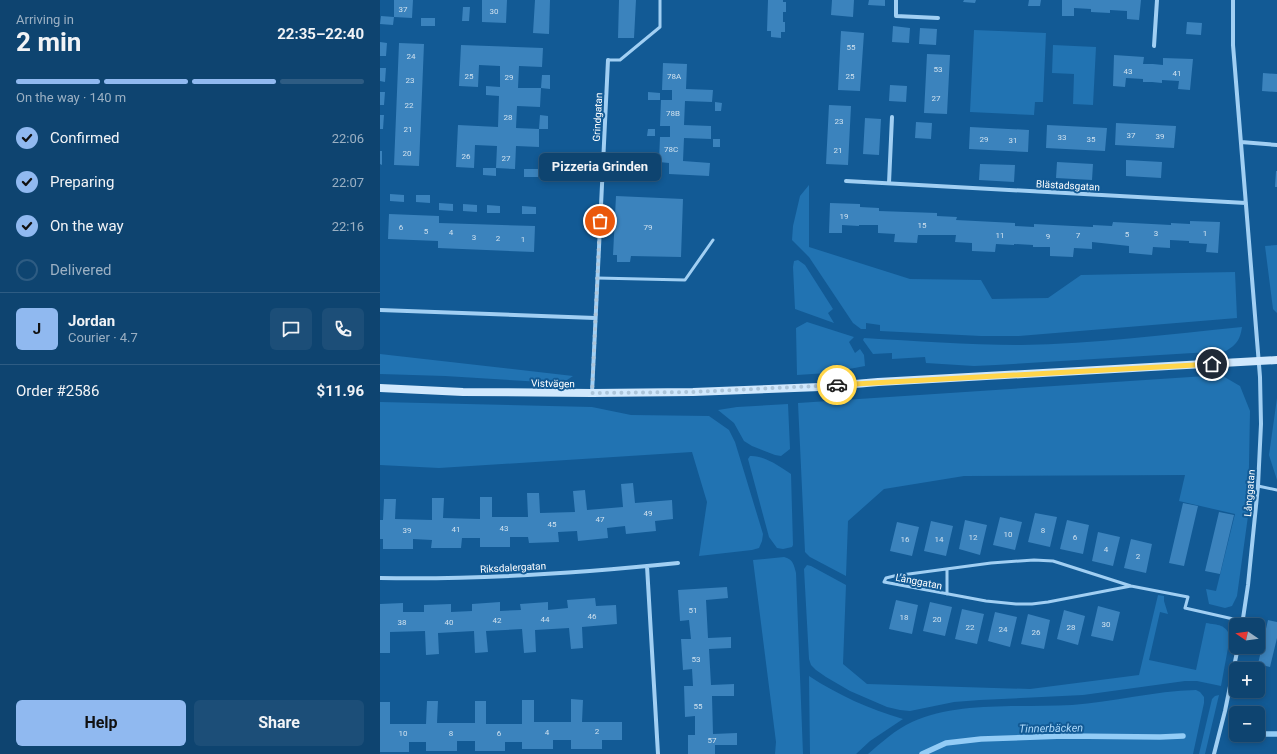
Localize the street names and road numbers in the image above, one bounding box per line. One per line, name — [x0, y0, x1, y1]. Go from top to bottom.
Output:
street label: Grindgatan — [591, 92, 604, 142]
street label: Blästadsgatan — [1036, 178, 1100, 193]
street label: Vistvägen — [531, 378, 575, 389]
street label: Långgatan — [1242, 469, 1257, 517]
street label: Riksdalergatan — [480, 560, 546, 575]
street label: Långgatan — [895, 572, 943, 591]

